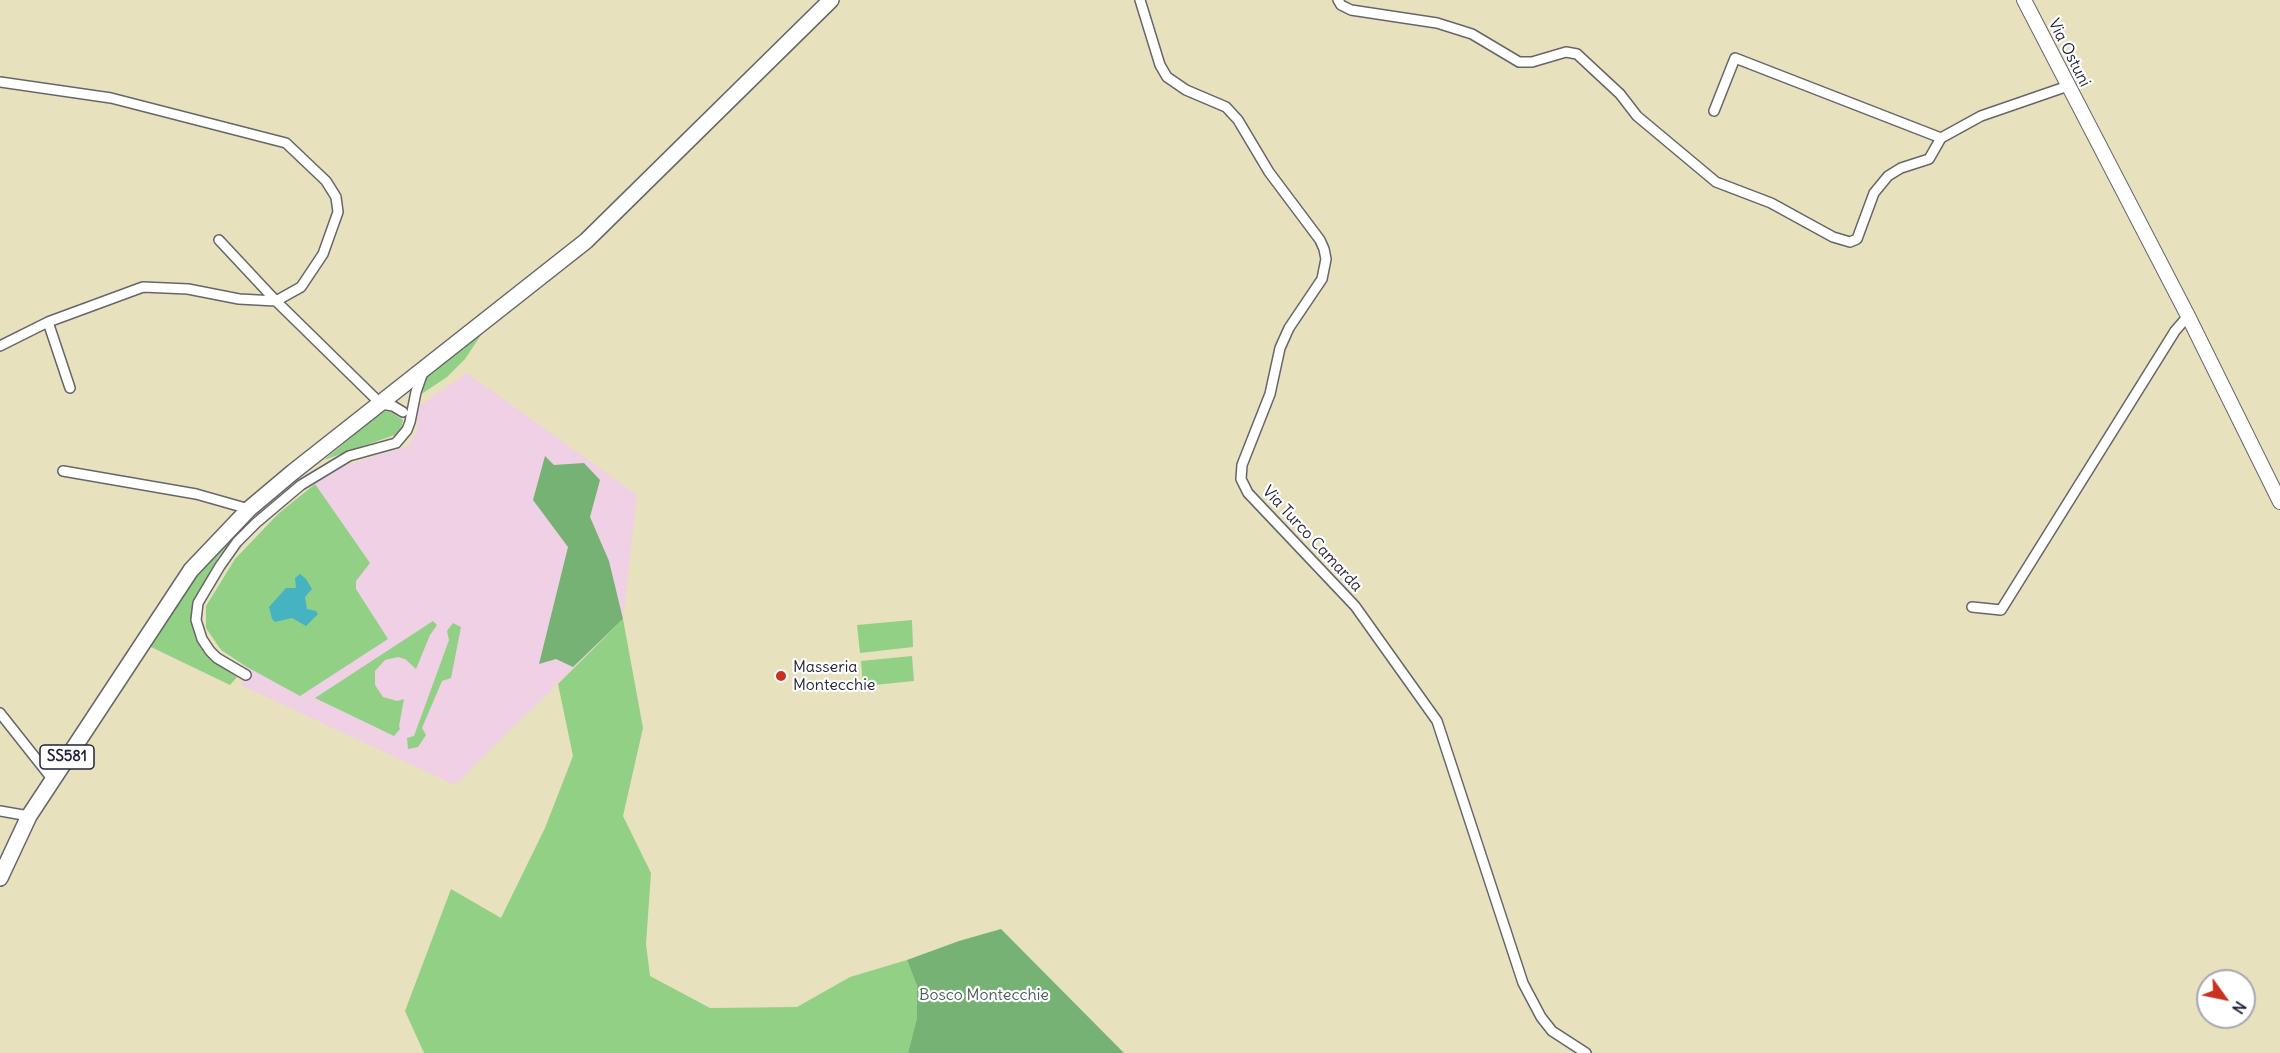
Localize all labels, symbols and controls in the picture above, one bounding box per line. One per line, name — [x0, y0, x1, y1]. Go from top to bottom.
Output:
street label: Via Ostuni — [2044, 16, 2094, 90]
street label: Via Turco Camarda — [1258, 482, 1366, 596]
place label: Masseria Montecchie — [793, 657, 875, 695]
marker: Masseria Montecchie — [774, 669, 788, 683]
road number: SS581 — [40, 745, 94, 769]
north arrow — [2196, 969, 2256, 1029]
park label: Bosco Montecchie — [919, 985, 1049, 1005]
text: N — [2228, 998, 2251, 1018]

